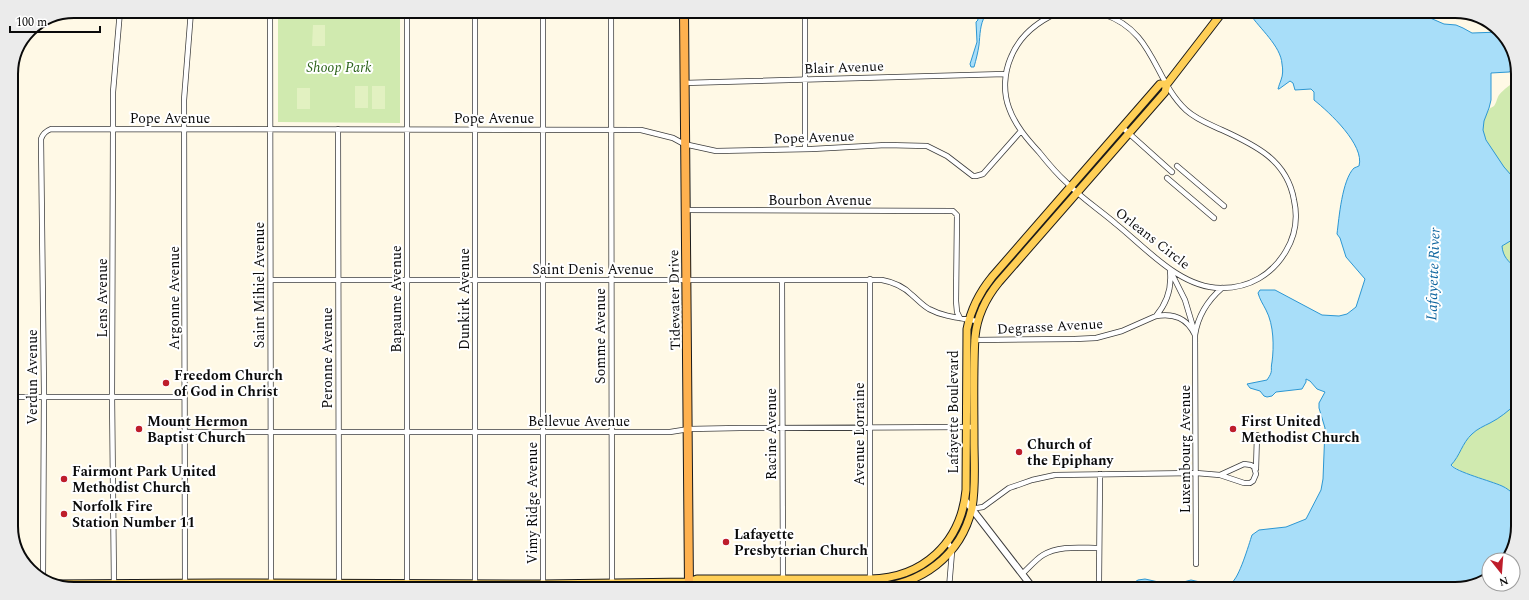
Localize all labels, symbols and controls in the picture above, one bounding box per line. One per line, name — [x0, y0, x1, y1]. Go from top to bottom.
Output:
scale bar — [10, 8, 100, 34]
text: 100 m — [16, 13, 47, 32]
street label: Blair Avenue — [804, 56, 884, 79]
park label: Shoop Park — [306, 57, 372, 78]
street label: Pope Avenue — [130, 108, 211, 129]
street label: Pope Avenue — [454, 108, 535, 129]
street label: Pope Avenue — [773, 126, 855, 149]
street label: Bourbon Avenue — [768, 190, 872, 211]
street label: Orleans Circle — [1111, 202, 1195, 275]
street label: Saint Mihiel Avenue — [249, 222, 270, 348]
water label: Lafayette River — [1420, 226, 1447, 321]
street label: Bapaume Avenue — [386, 245, 407, 353]
street label: Argonne Avenue — [164, 246, 185, 350]
street label: Dunkirk Avenue — [454, 248, 475, 350]
street label: Tidewater Drive — [663, 249, 686, 351]
street label: Lens Avenue — [92, 258, 113, 338]
street label: Saint Denis Avenue — [532, 259, 654, 280]
street label: Somme Avenue — [590, 288, 611, 384]
street label: Peronne Avenue — [317, 307, 338, 409]
street label: Degrasse Avenue — [996, 313, 1104, 340]
street label: Verdun Avenue — [22, 329, 43, 425]
street label: Lafayette Boulevard — [943, 350, 964, 474]
place label: Freedom Church of God in Christ — [174, 365, 283, 402]
marker: Freedom Church of God in Christ — [161, 378, 171, 388]
street label: Avenue Lorraine — [849, 382, 870, 486]
street label: Luxembourg Avenue — [1175, 385, 1196, 513]
street label: Racine Avenue — [761, 388, 782, 480]
place label: Mount Hermon Baptist Church — [147, 411, 248, 448]
street label: Bellevue Avenue — [528, 411, 630, 432]
place label: First United Methodist Church — [1241, 411, 1360, 448]
marker: Mount Hermon Baptist Church — [134, 424, 144, 434]
marker: First United Methodist Church — [1228, 424, 1238, 434]
place label: Church of the Epiphany — [1027, 434, 1115, 471]
street label: Vimy Ridge Avenue — [522, 442, 543, 564]
marker: Church of the Epiphany — [1014, 447, 1024, 457]
place label: Fairmont Park United Methodist Church — [72, 461, 216, 498]
marker: Fairmont Park United Methodist Church — [59, 474, 69, 484]
place label: Norfolk Fire Station Number 11 — [72, 496, 195, 533]
marker: Norfolk Fire Station Number 11 — [59, 509, 69, 519]
place label: Lafayette Presbyterian Church — [734, 524, 868, 561]
marker: Lafayette Presbyterian Church — [721, 537, 731, 547]
north arrow — [1481, 552, 1521, 592]
text: N — [1497, 572, 1511, 591]

